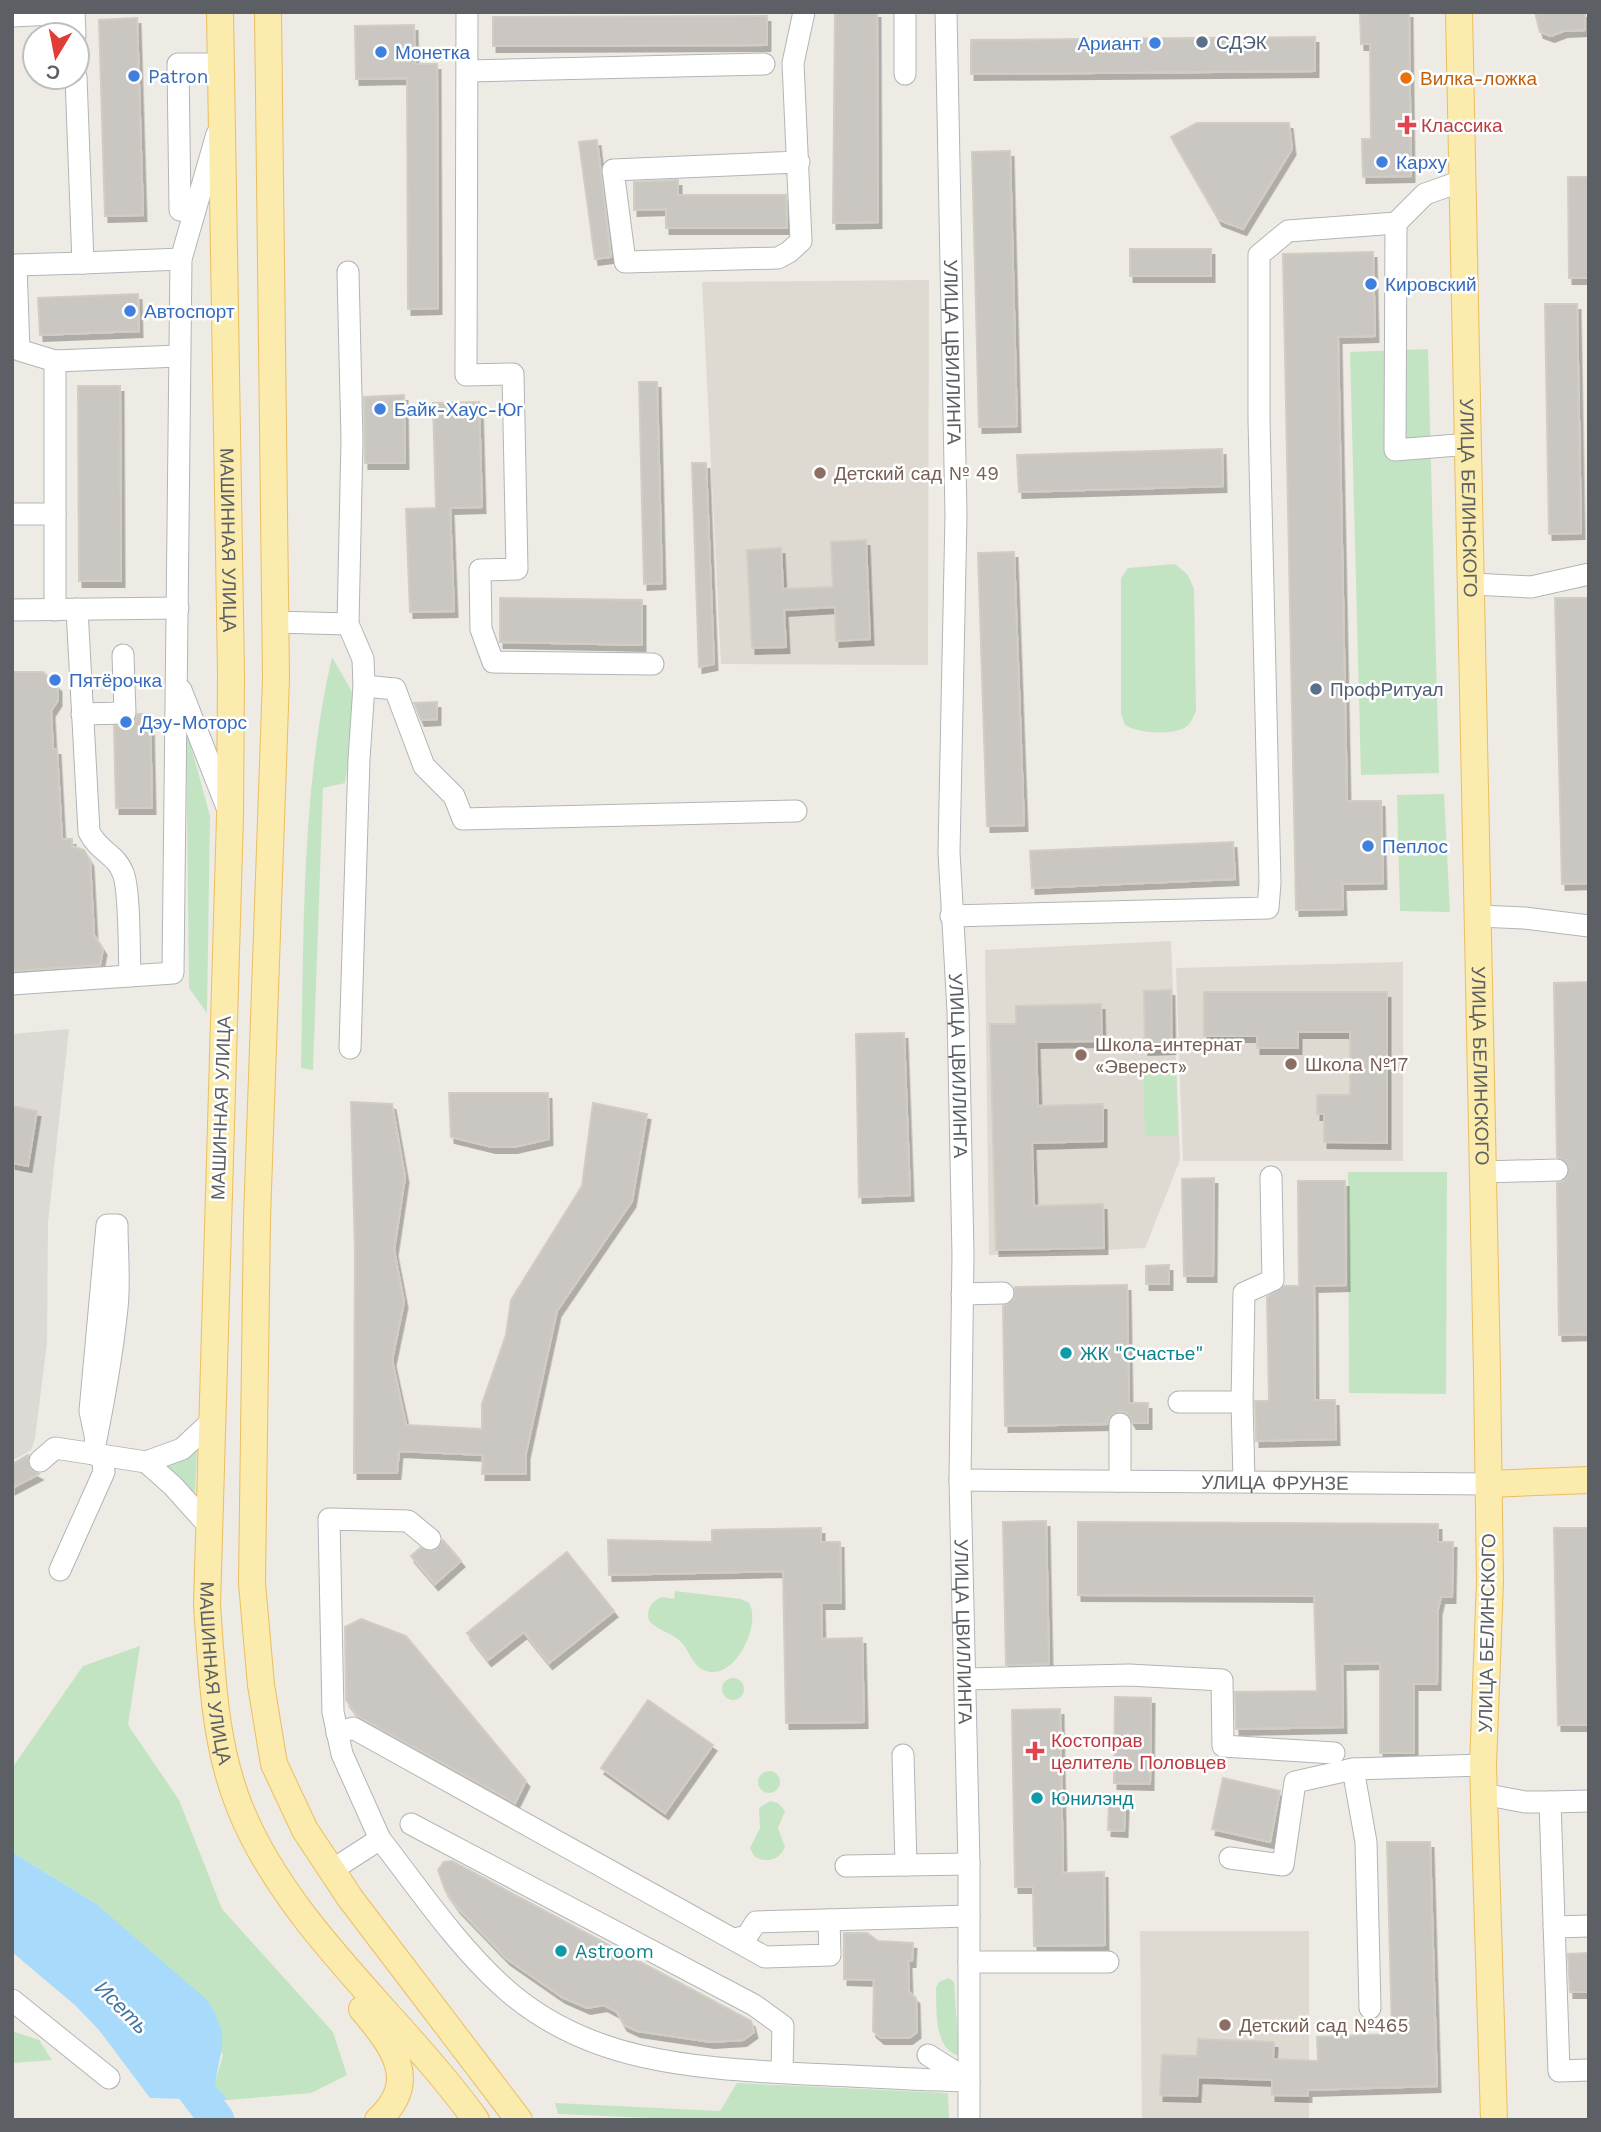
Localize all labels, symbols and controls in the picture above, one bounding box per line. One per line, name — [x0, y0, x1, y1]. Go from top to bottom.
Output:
north arrow — [21, 21, 91, 91]
place label: СДЭК — [1216, 31, 1267, 54]
place label: Ариант — [1077, 32, 1141, 55]
marker: СДЭК — [1194, 34, 1210, 50]
marker: Ариант — [1147, 35, 1163, 51]
place label: Монетка — [395, 41, 470, 64]
marker: Монетка — [373, 44, 389, 60]
text: С — [44, 60, 62, 85]
place label: Patron — [148, 65, 209, 88]
place label: Вилка-ложка — [1420, 67, 1537, 90]
marker: Patron — [126, 68, 142, 84]
marker: Вилка-ложка — [1398, 70, 1414, 86]
place label: Классика — [1421, 114, 1503, 137]
marker: Классика — [1399, 117, 1415, 133]
place label: Карху — [1396, 151, 1447, 174]
marker: Карху — [1374, 154, 1390, 170]
street label: УЛИЦА ЦВИЛЛИНГА — [939, 259, 966, 445]
place label: Кировский — [1385, 273, 1477, 296]
marker: Кировский — [1363, 276, 1379, 292]
place label: Автоспорт — [144, 300, 235, 323]
marker: Автоспорт — [122, 303, 138, 319]
place label: Байк-Хаус-Юг — [394, 398, 523, 421]
street label: УЛИЦА БЕЛИНСКОГО — [1455, 398, 1483, 598]
marker: Байк-Хаус-Юг — [372, 401, 388, 417]
street label: МАШИННАЯ УЛИЦА — [216, 448, 242, 633]
place label: Детский сад № 49 — [834, 462, 999, 485]
marker: Детский сад № 49 — [812, 465, 828, 481]
place label: Пятёрочка — [69, 669, 163, 692]
marker: Пятёрочка — [47, 672, 63, 688]
place label: ПрофРитуал — [1330, 678, 1444, 701]
marker: ПрофРитуал — [1308, 681, 1324, 697]
place label: Дэу-Моторс — [140, 711, 247, 734]
marker: Дэу-Моторс — [118, 714, 134, 730]
place label: Пеплос — [1382, 835, 1448, 858]
marker: Пеплос — [1360, 838, 1376, 854]
street label: УЛИЦА БЕЛИНСКОГО — [1467, 966, 1494, 1166]
street label: УЛИЦА ЦВИЛЛИНГА — [944, 972, 973, 1159]
street label: МАШИННАЯ УЛИЦА — [206, 1015, 236, 1200]
place label: Школа-интернат «Эверест» — [1095, 1033, 1243, 1078]
marker: Школа-интернат «Эверест» — [1073, 1047, 1089, 1063]
place label: Школа №17 — [1305, 1053, 1408, 1076]
marker: Школа №17 — [1283, 1056, 1299, 1072]
place label: ЖК "Счастье" — [1080, 1342, 1203, 1365]
marker: ЖК "Счастье" — [1058, 1345, 1074, 1361]
street label: УЛИЦА ФРУНЗЕ — [1201, 1470, 1349, 1494]
street label: УЛИЦА БЕЛИНСКОГО — [1474, 1533, 1500, 1733]
street label: УЛИЦА ЦВИЛЛИНГА — [950, 1539, 977, 1725]
street label: МАШИННАЯ УЛИЦА — [195, 1581, 237, 1767]
place label: Костоправ целитель Половцев — [1051, 1729, 1226, 1774]
marker: Костоправ целитель Половцев — [1025, 1741, 1045, 1761]
place label: Юнилэнд — [1051, 1787, 1134, 1810]
marker: Юнилэнд — [1029, 1790, 1045, 1806]
place label: Astroom — [575, 1940, 654, 1963]
marker: Astroom — [553, 1943, 569, 1959]
water label: Исеть — [90, 1975, 154, 2039]
place label: Детский сад №465 — [1239, 2014, 1408, 2037]
marker: Детский сад №465 — [1217, 2017, 1233, 2033]

